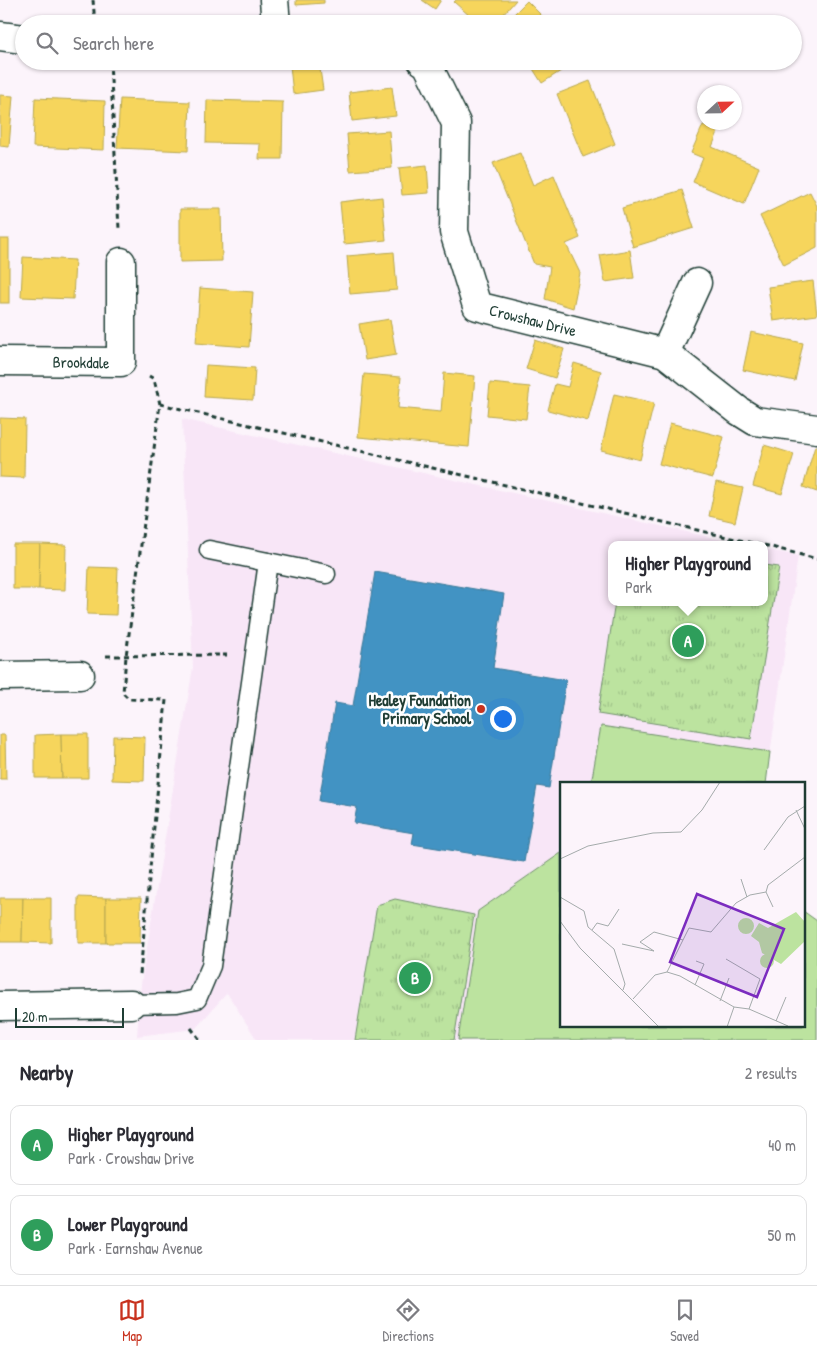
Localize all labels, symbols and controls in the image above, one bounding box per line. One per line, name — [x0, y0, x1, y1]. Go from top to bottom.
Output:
search box — [15, 15, 802, 70]
icon: search — [33, 29, 61, 57]
text: Search here — [73, 30, 154, 56]
north arrow — [697, 85, 742, 130]
street label: Crowshaw Drive — [487, 299, 580, 342]
street label: Brookdale — [52, 351, 110, 374]
popup — [608, 541, 768, 606]
text: Higher Playground — [625, 550, 751, 576]
text: Park — [625, 576, 652, 598]
pin: A — [672, 622, 704, 660]
place label: Healey Foundation Primary School — [368, 689, 472, 730]
marker: Healey Foundation Primary School — [475, 703, 487, 715]
your location — [490, 706, 516, 732]
inset map — [560, 782, 804, 1028]
pin: B — [399, 959, 431, 997]
scale bar — [15, 1005, 124, 1028]
text: 20 m — [22, 1007, 48, 1026]
text: Nearby — [20, 1058, 73, 1087]
text: 2 results — [745, 1062, 797, 1084]
text: Higher Playground — [68, 1121, 194, 1147]
text: A — [33, 1134, 41, 1156]
text: 40 m — [768, 1134, 796, 1156]
text: Park · Crowshaw Drive — [68, 1147, 194, 1169]
text: Lower Playground — [68, 1211, 187, 1237]
text: B — [33, 1224, 41, 1246]
text: 50 m — [768, 1224, 796, 1246]
text: Park · Earnshaw Avenue — [68, 1237, 203, 1259]
tab: Map — [118, 1296, 146, 1345]
tab: Directions — [382, 1296, 434, 1345]
tab: Saved — [670, 1296, 699, 1345]

